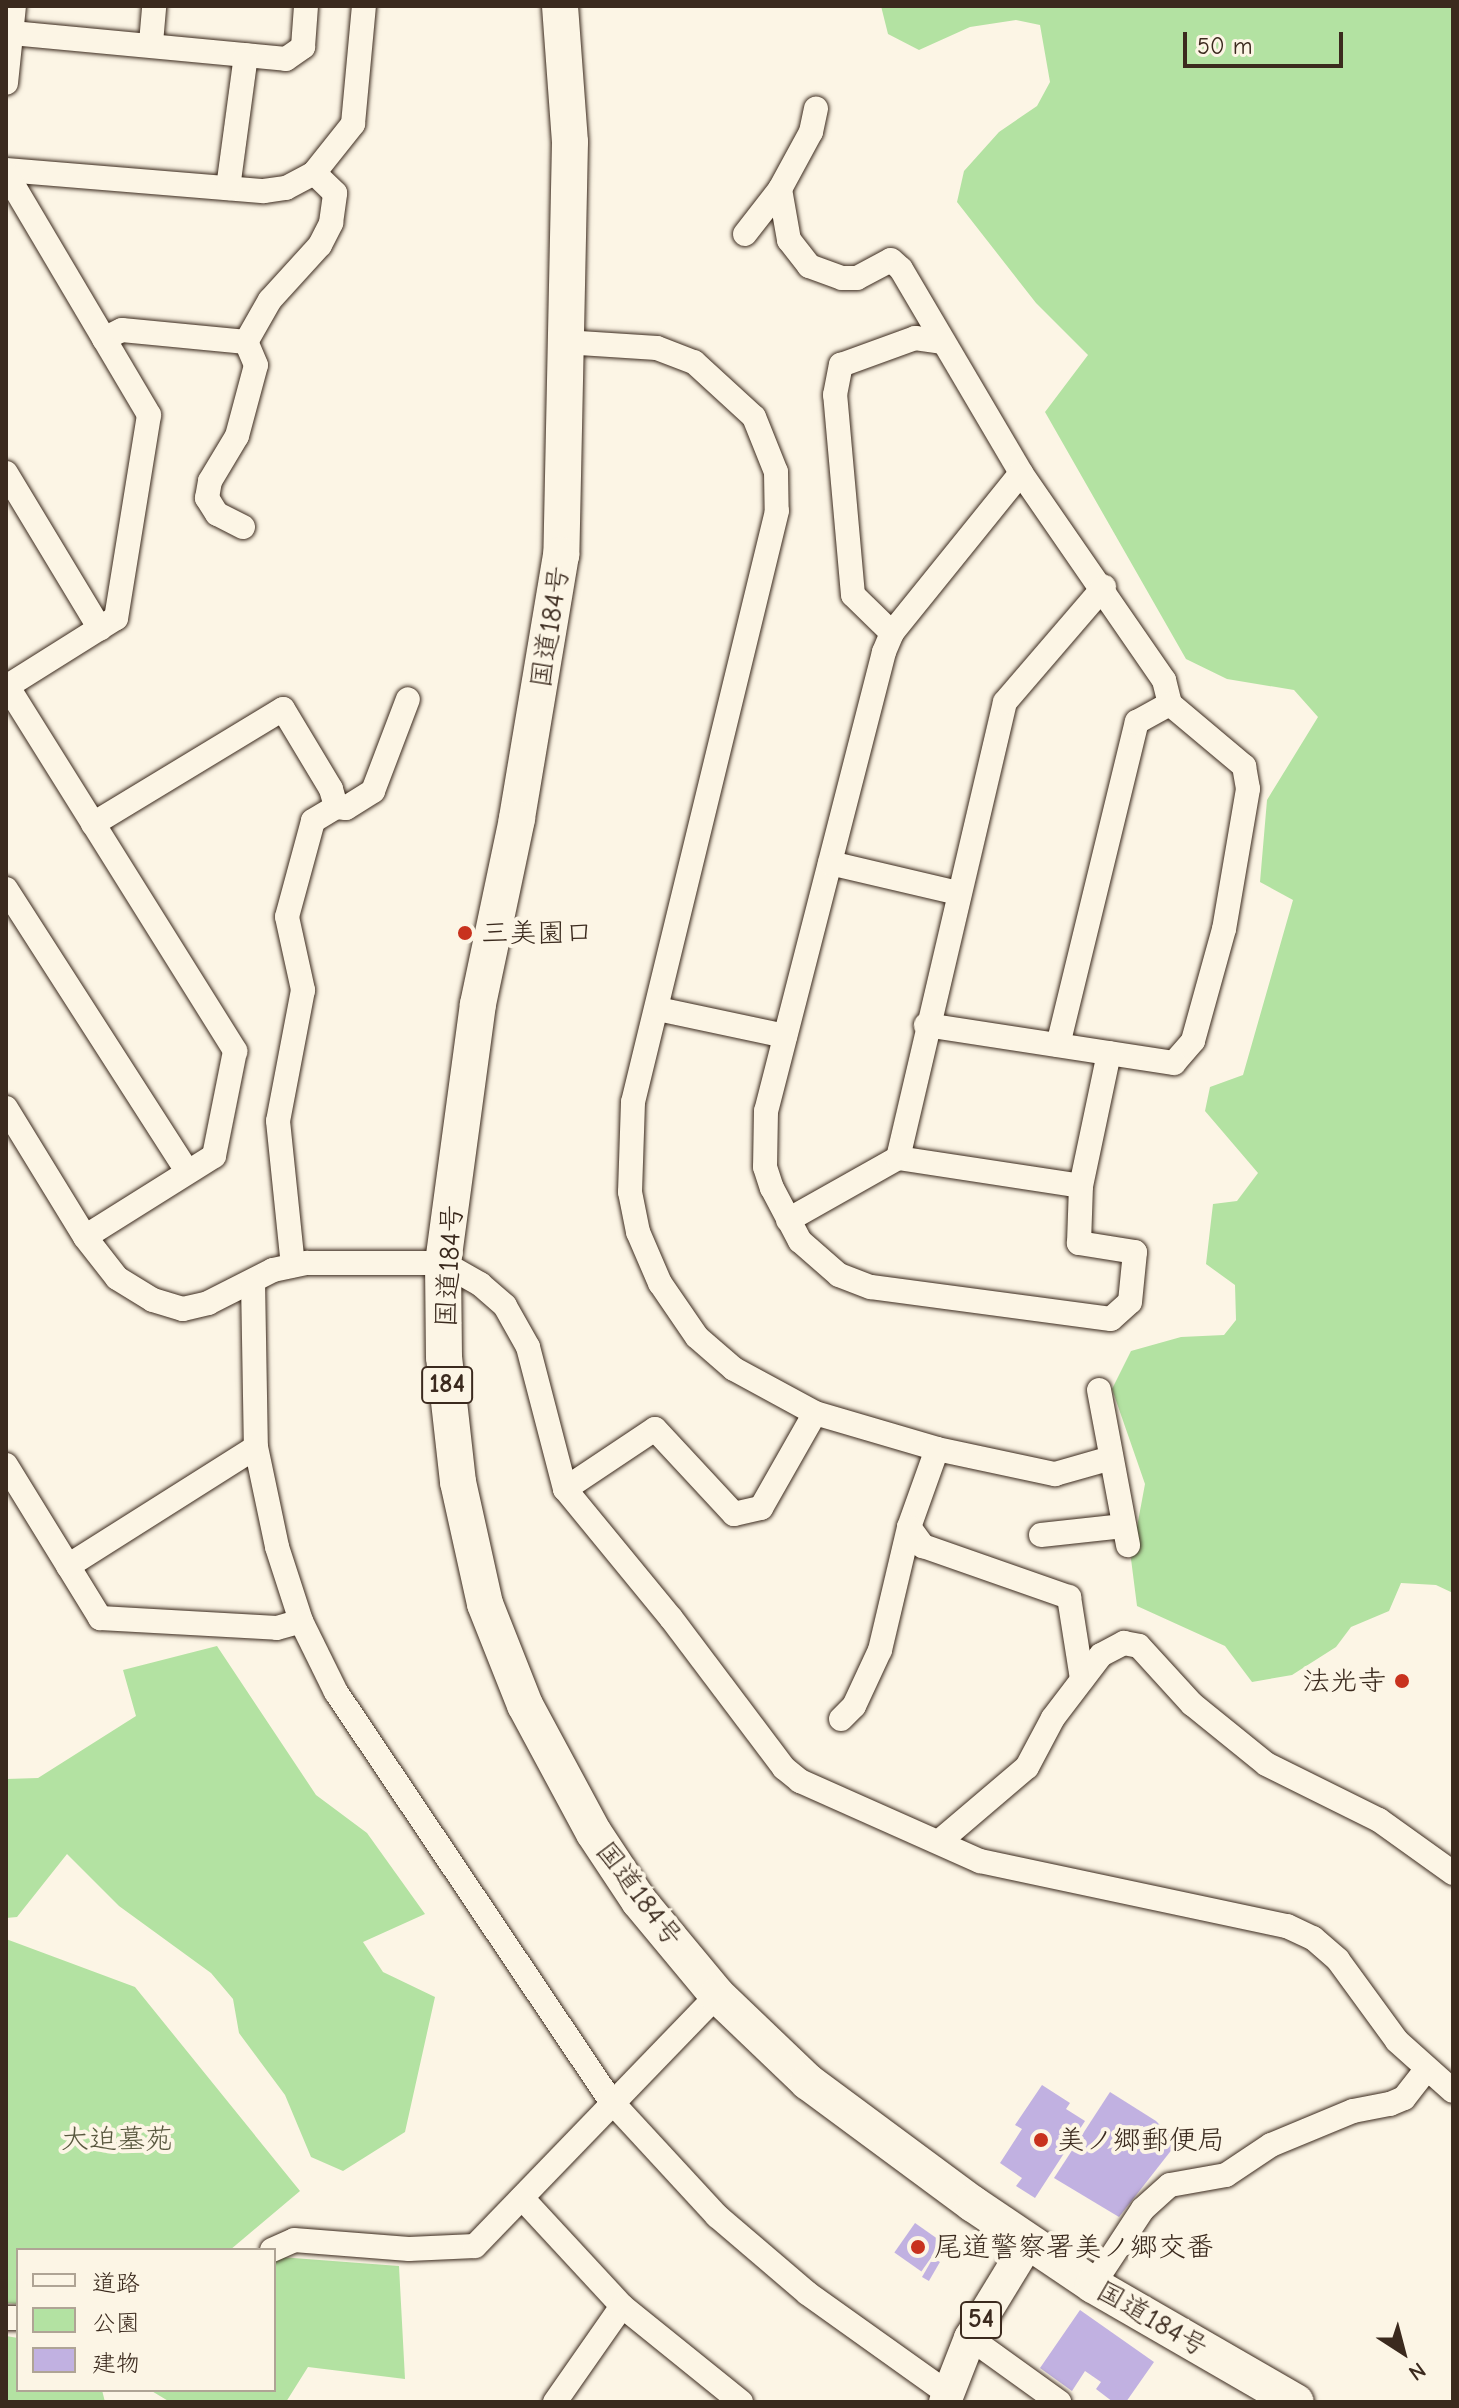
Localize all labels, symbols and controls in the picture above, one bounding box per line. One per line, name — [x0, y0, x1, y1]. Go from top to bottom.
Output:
scale bar — [1187, 16, 1347, 66]
text: 50 m — [1197, 32, 1253, 60]
street label: 国道184号 — [524, 564, 576, 690]
place label: 三美園口 — [481, 916, 593, 950]
marker: 三美園口 — [456, 924, 474, 942]
street label: 国道184号 — [429, 1204, 469, 1328]
road number: 184 — [421, 1363, 473, 1407]
place label: 法光寺 — [1302, 1664, 1386, 1698]
marker: 法光寺 — [1393, 1672, 1411, 1690]
street label: 国道184号 — [589, 1835, 689, 1953]
park label: 大迫墓苑 — [61, 2122, 173, 2156]
place label: 美ノ郷郵便局 — [1057, 2123, 1225, 2157]
marker: 美ノ郷郵便局 — [1032, 2131, 1050, 2149]
place label: 尾道警察署美ノ郷交番 — [934, 2230, 1214, 2264]
marker: 尾道警察署美ノ郷交番 — [909, 2238, 927, 2256]
legend — [16, 2248, 276, 2392]
text: 道路 — [92, 2269, 140, 2297]
street label: 国道184号 — [1090, 2274, 1214, 2364]
road number: 54 — [959, 2298, 1003, 2342]
text: 公園 — [92, 2309, 140, 2337]
north arrow — [1363, 2312, 1443, 2392]
text: 建物 — [92, 2349, 140, 2377]
text: N — [1404, 2357, 1431, 2386]

